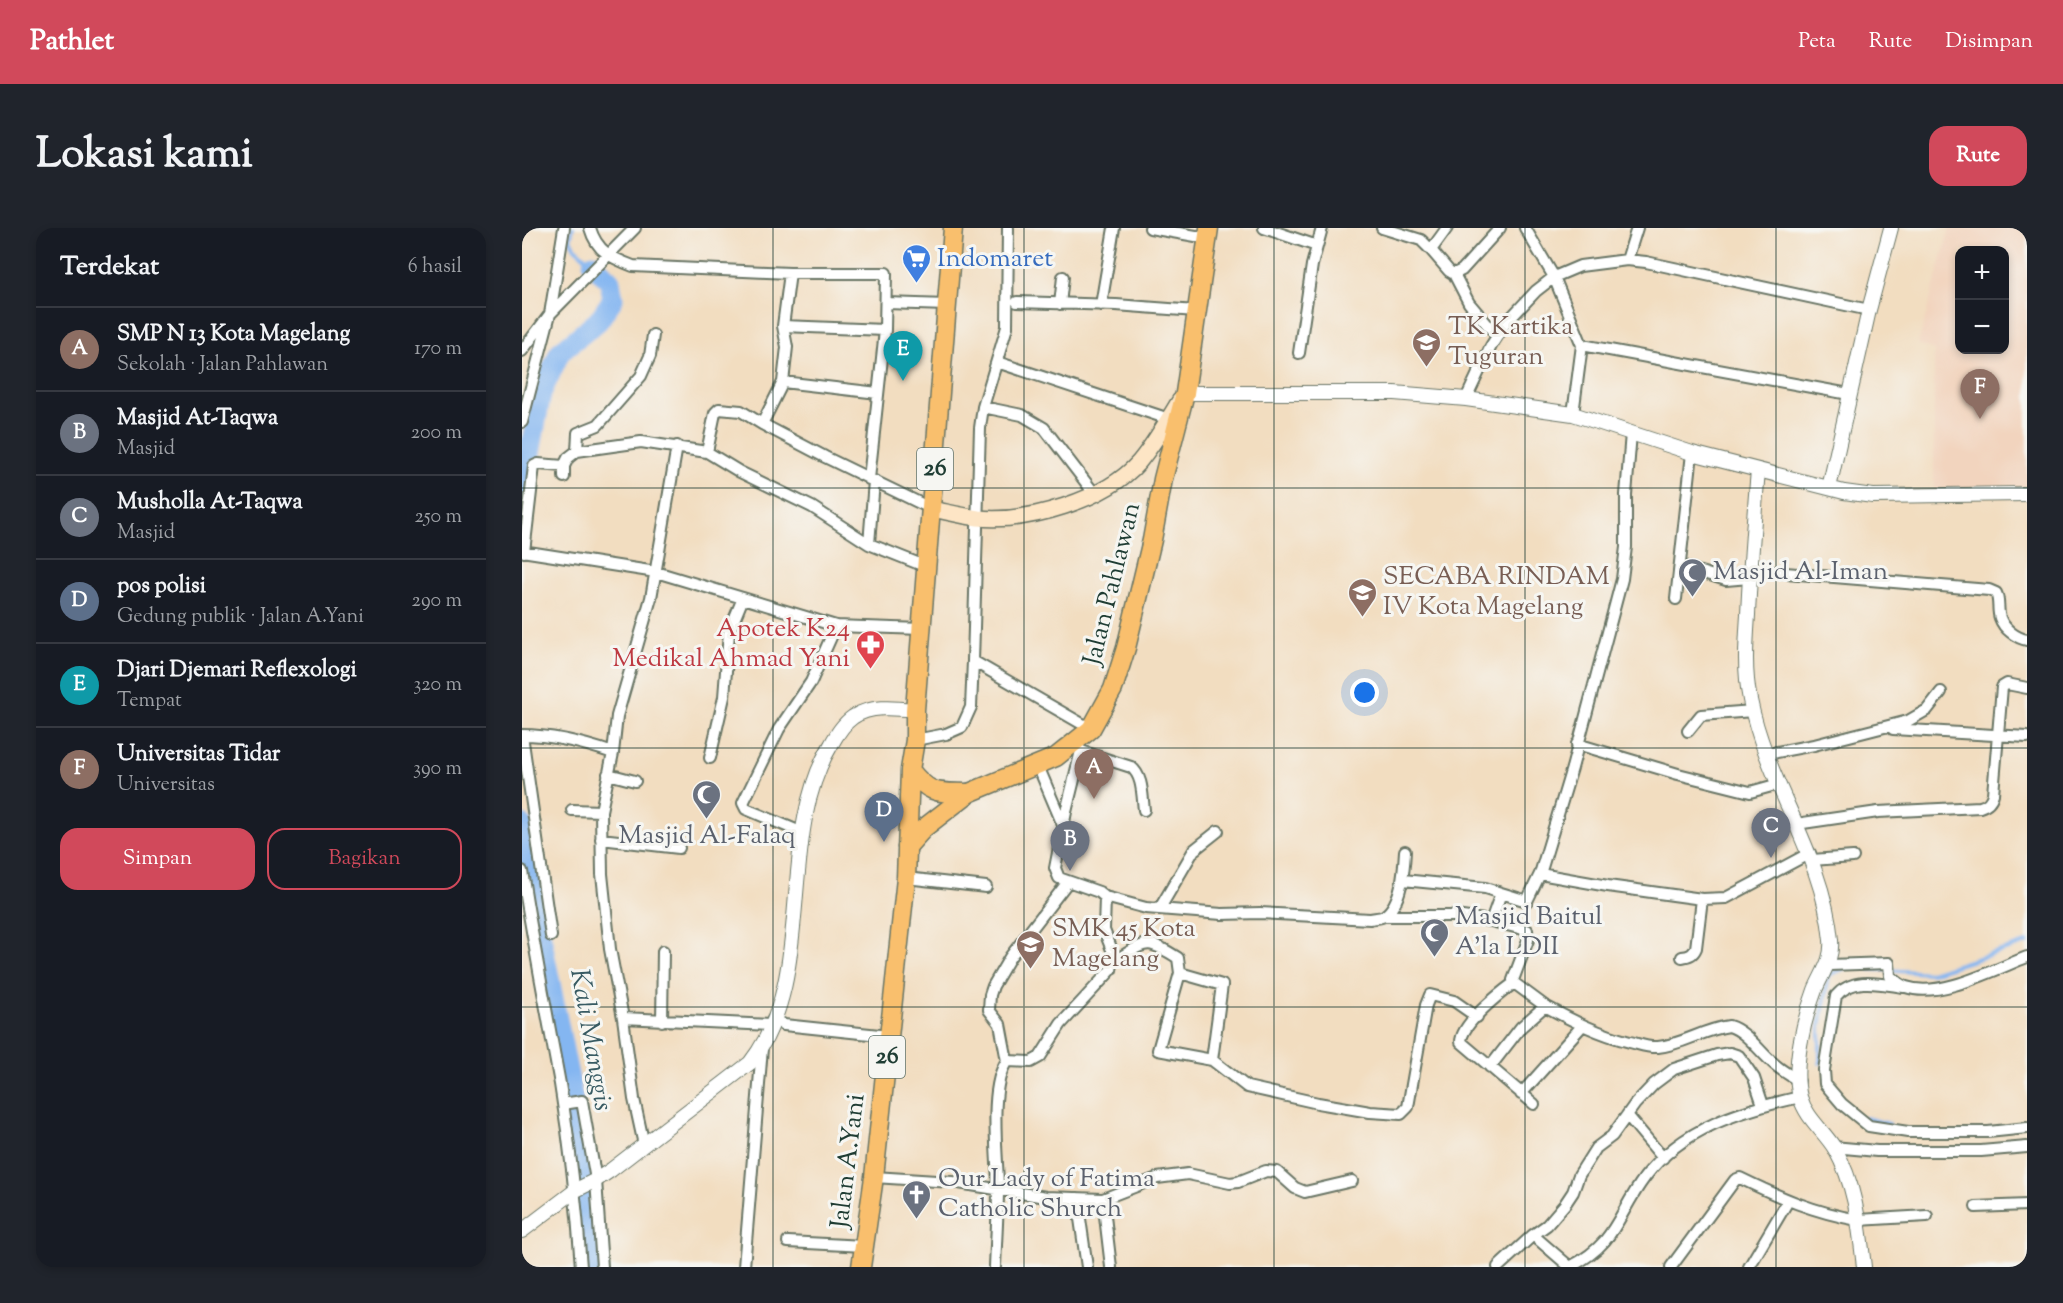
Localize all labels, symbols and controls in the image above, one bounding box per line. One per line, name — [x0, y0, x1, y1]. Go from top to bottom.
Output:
text: Pathlet — [30, 22, 114, 62]
text: Peta — [1798, 27, 1836, 57]
text: Rute — [1869, 27, 1912, 57]
text: Disimpan — [1945, 27, 2033, 57]
text: Lokasi kami — [36, 126, 253, 186]
button: Rute — [1929, 126, 2027, 186]
place label: Indomaret — [937, 241, 1053, 278]
supermarket icon: Indomaret — [900, 243, 932, 285]
map controls — [1955, 246, 2009, 354]
button: + — [1955, 246, 2009, 300]
text: Terdekat — [60, 249, 159, 286]
text: 6 hasil — [408, 253, 462, 282]
button: − — [1955, 300, 2009, 354]
place label: TK Kartika Tuguran — [1448, 309, 1573, 376]
text: SMP N 13 Kota Magelang — [117, 319, 350, 351]
school or university icon: TK Kartika Tuguran — [1411, 326, 1443, 368]
pin: E — [884, 332, 922, 381]
text: A — [71, 335, 88, 364]
text: 170 m — [414, 335, 462, 364]
text: Sekolah · Jalan Pahlawan — [117, 351, 328, 380]
pin: F — [1960, 370, 2000, 419]
text: Masjid At-Taqwa — [117, 403, 278, 435]
text: B — [73, 419, 86, 448]
text: 200 m — [411, 419, 462, 448]
text: Masjid — [117, 435, 175, 464]
road number: 26 — [917, 448, 953, 490]
text: Musholla At-Taqwa — [117, 487, 303, 519]
street label: Jalan Pahlawan — [1074, 499, 1151, 671]
text: C — [71, 503, 88, 532]
text: 250 m — [414, 503, 462, 532]
text: Masjid — [117, 519, 175, 548]
place label: Masjid Al-Iman — [1713, 554, 1888, 591]
mosque icon: Masjid Al-Iman — [1676, 556, 1708, 598]
place label: SECABA RINDAM IV Kota Magelang — [1383, 559, 1610, 626]
text: pos polisi — [117, 571, 206, 603]
school or university icon: SECABA RINDAM IV Kota Magelang — [1346, 576, 1378, 618]
text: D — [72, 587, 87, 616]
text: 290 m — [412, 587, 462, 616]
text: Gedung publik · Jalan A.Yani — [117, 603, 364, 632]
place label: Apotek K24 Medikal Ahmad Yani — [612, 611, 850, 678]
pharmacy icon: Apotek K24 Medikal Ahmad Yani — [855, 628, 887, 670]
text: Djari Djemari Reflexologi — [117, 655, 357, 687]
text: E — [73, 671, 86, 700]
text: 320 m — [413, 671, 462, 700]
your location — [1350, 678, 1379, 707]
text: Tempat — [117, 687, 182, 716]
text: Universitas Tidar — [117, 739, 280, 771]
pin: A — [1074, 750, 1114, 799]
text: F — [74, 755, 85, 784]
text: 390 m — [413, 755, 462, 784]
text: Universitas — [117, 771, 215, 800]
mosque icon: Masjid Al-Falaq — [691, 778, 723, 820]
pin: D — [864, 792, 904, 842]
pin: C — [1752, 808, 1790, 858]
place label: Masjid Al-Falaq — [618, 818, 796, 855]
pin: B — [1050, 822, 1090, 871]
button: Simpan — [60, 828, 255, 890]
button: Bagikan — [267, 828, 462, 890]
place label: Masjid Baitul A'la LDII — [1455, 899, 1603, 966]
place label: SMK 45 Kota Magelang — [1052, 911, 1196, 978]
mosque icon: Masjid Baitul A'la LDII — [1418, 916, 1450, 958]
school or university icon: SMK 45 Kota Magelang — [1015, 928, 1047, 970]
water label: Kali Manggis — [558, 966, 622, 1114]
road number: 26 — [869, 1036, 905, 1078]
street label: Jalan A.Yani — [822, 1092, 876, 1232]
place label: Our Lady of Fatima Catholic Shurch — [938, 1161, 1155, 1228]
church icon: Our Lady of Fatima Catholic Shurch — [901, 1178, 933, 1220]

